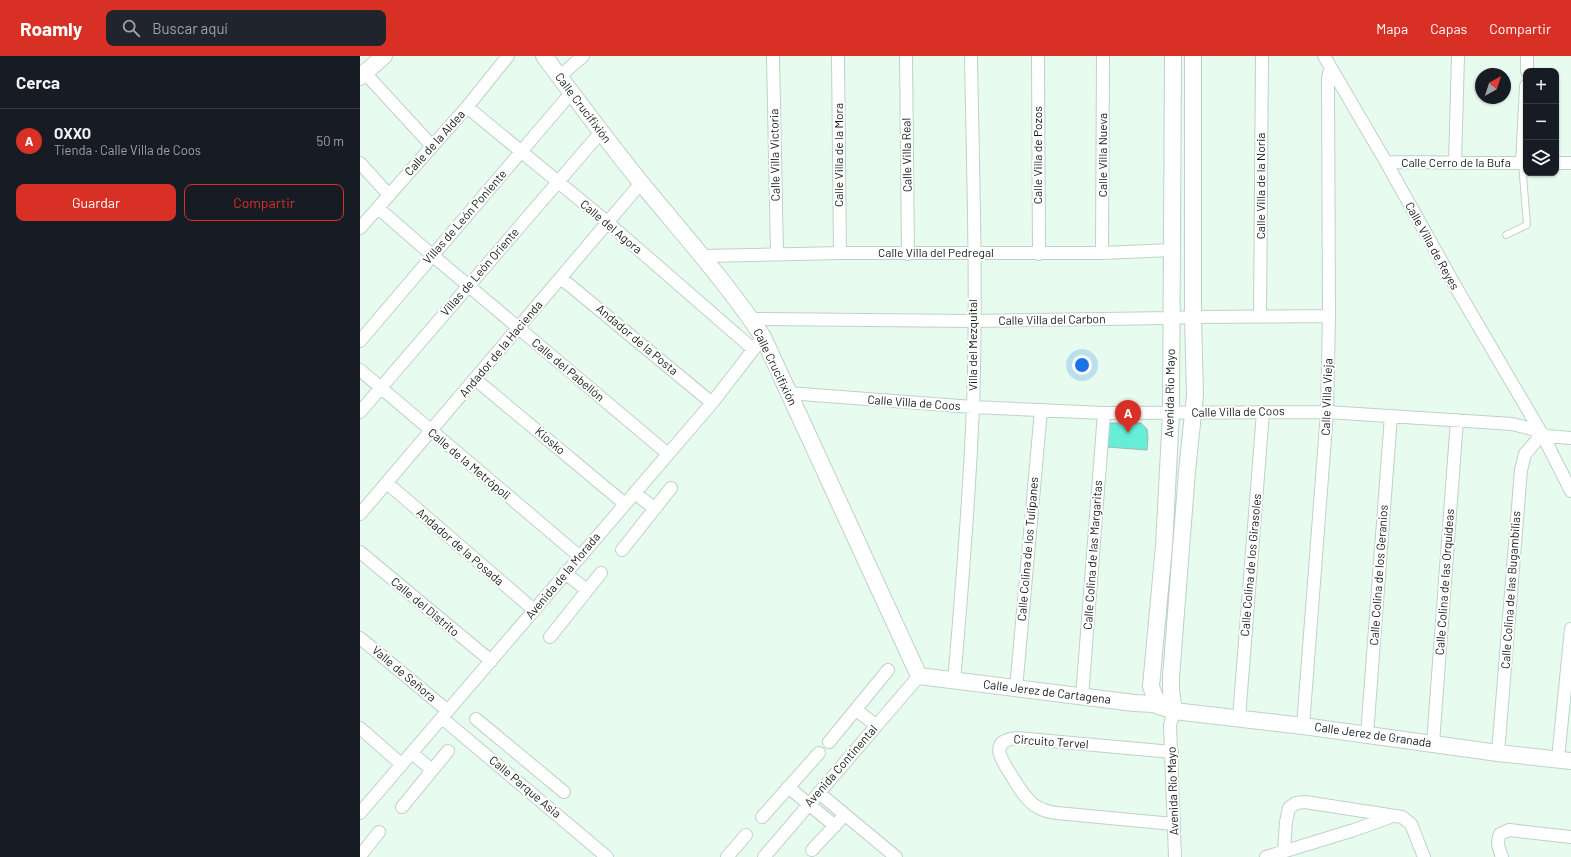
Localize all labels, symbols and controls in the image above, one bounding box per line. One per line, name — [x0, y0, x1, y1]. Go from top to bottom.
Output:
search box — [106, 10, 386, 46]
text: Roamly — [20, 17, 82, 40]
icon: search — [120, 17, 142, 39]
text: Buscar aquí — [152, 19, 228, 37]
text: Mapa — [1376, 20, 1408, 37]
text: Capas — [1430, 20, 1467, 37]
text: Compartir — [1489, 20, 1551, 37]
north arrow — [1475, 68, 1511, 104]
map controls — [1523, 68, 1559, 176]
button: + — [1523, 68, 1559, 104]
street label: Calle Crucifixión — [553, 70, 615, 145]
text: Cerca — [16, 72, 60, 92]
street label: Calle Villa de la Mora — [831, 103, 845, 207]
button: − — [1523, 104, 1559, 140]
street label: Calle Villa de Pozos — [1030, 106, 1044, 204]
street label: Calle de la Aldea — [401, 107, 467, 178]
street label: Calle Villa Victoria — [766, 109, 782, 201]
street label: Calle Villa Nueva — [1095, 113, 1109, 197]
street label: Calle Villa Real — [898, 118, 914, 192]
text: OXXO — [54, 124, 91, 142]
text: A — [25, 133, 33, 149]
text: 50 m — [317, 133, 344, 149]
street label: Calle Villa de la Noria — [1253, 133, 1267, 239]
button: layers — [1523, 140, 1559, 176]
text: Tienda · Calle Villa de Coos — [54, 142, 201, 158]
street label: Calle Cerro de la Bufa — [1401, 155, 1511, 169]
street label: Villas de León Poniente — [420, 166, 509, 266]
button: Guardar — [16, 184, 176, 221]
button: Compartir — [184, 184, 344, 221]
street label: Calle del Agora — [578, 196, 645, 256]
street label: Calle Villa de Reyes — [1403, 199, 1463, 292]
street label: Villas de León Oriente — [437, 224, 521, 318]
street label: Calle Villa del Pedregal — [878, 245, 994, 259]
street label: Andador de la Hacienda — [456, 297, 545, 399]
street label: Villa del Mezquital — [965, 299, 979, 391]
street label: Andador de la Posta — [594, 301, 681, 378]
street label: Calle Villa del Carbon — [998, 311, 1106, 327]
street label: Calle Crucifixión — [751, 326, 801, 407]
street label: Calle del Pabellón — [530, 335, 608, 404]
street label: Avenida Río Mayo — [1161, 348, 1177, 437]
your location — [1072, 355, 1092, 375]
street label: Calle Villa Vieja — [1318, 358, 1334, 436]
street label: Calle Villa de Coos — [867, 392, 961, 412]
pin: A — [1115, 400, 1141, 433]
street label: Calle Villa de Coos — [1191, 403, 1285, 419]
street label: Kiosko — [533, 424, 569, 457]
street label: Calle de la Metrópoli — [426, 425, 514, 502]
street label: Calle Colina de los Tulipanes — [1014, 476, 1040, 622]
street label: Calle Colina de las Margaritas — [1080, 479, 1104, 630]
street label: Calle Colina de los Girasoles — [1237, 493, 1263, 637]
street label: Calle Colina de los Geranios — [1366, 504, 1390, 646]
street label: Andador de la Posada — [414, 505, 507, 588]
street label: Calle Colina de las Orquídeas — [1432, 508, 1456, 656]
street label: Calle Colina de las Bugambilias — [1497, 510, 1523, 669]
street label: Avenida de la Morada — [522, 529, 602, 621]
street label: Calle del Distrito — [389, 574, 463, 639]
street label: Valle de Señora — [370, 642, 439, 704]
street label: Calle Jerez de Cartagena — [982, 676, 1112, 706]
street label: Calle Jerez de Granada — [1314, 719, 1432, 749]
street label: Avenida Continental — [801, 722, 880, 809]
street label: Circuito Tervel — [1013, 731, 1089, 751]
street label: Avenida Río Mayo — [1163, 746, 1181, 836]
street label: Calle Parque Asia — [487, 752, 564, 820]

